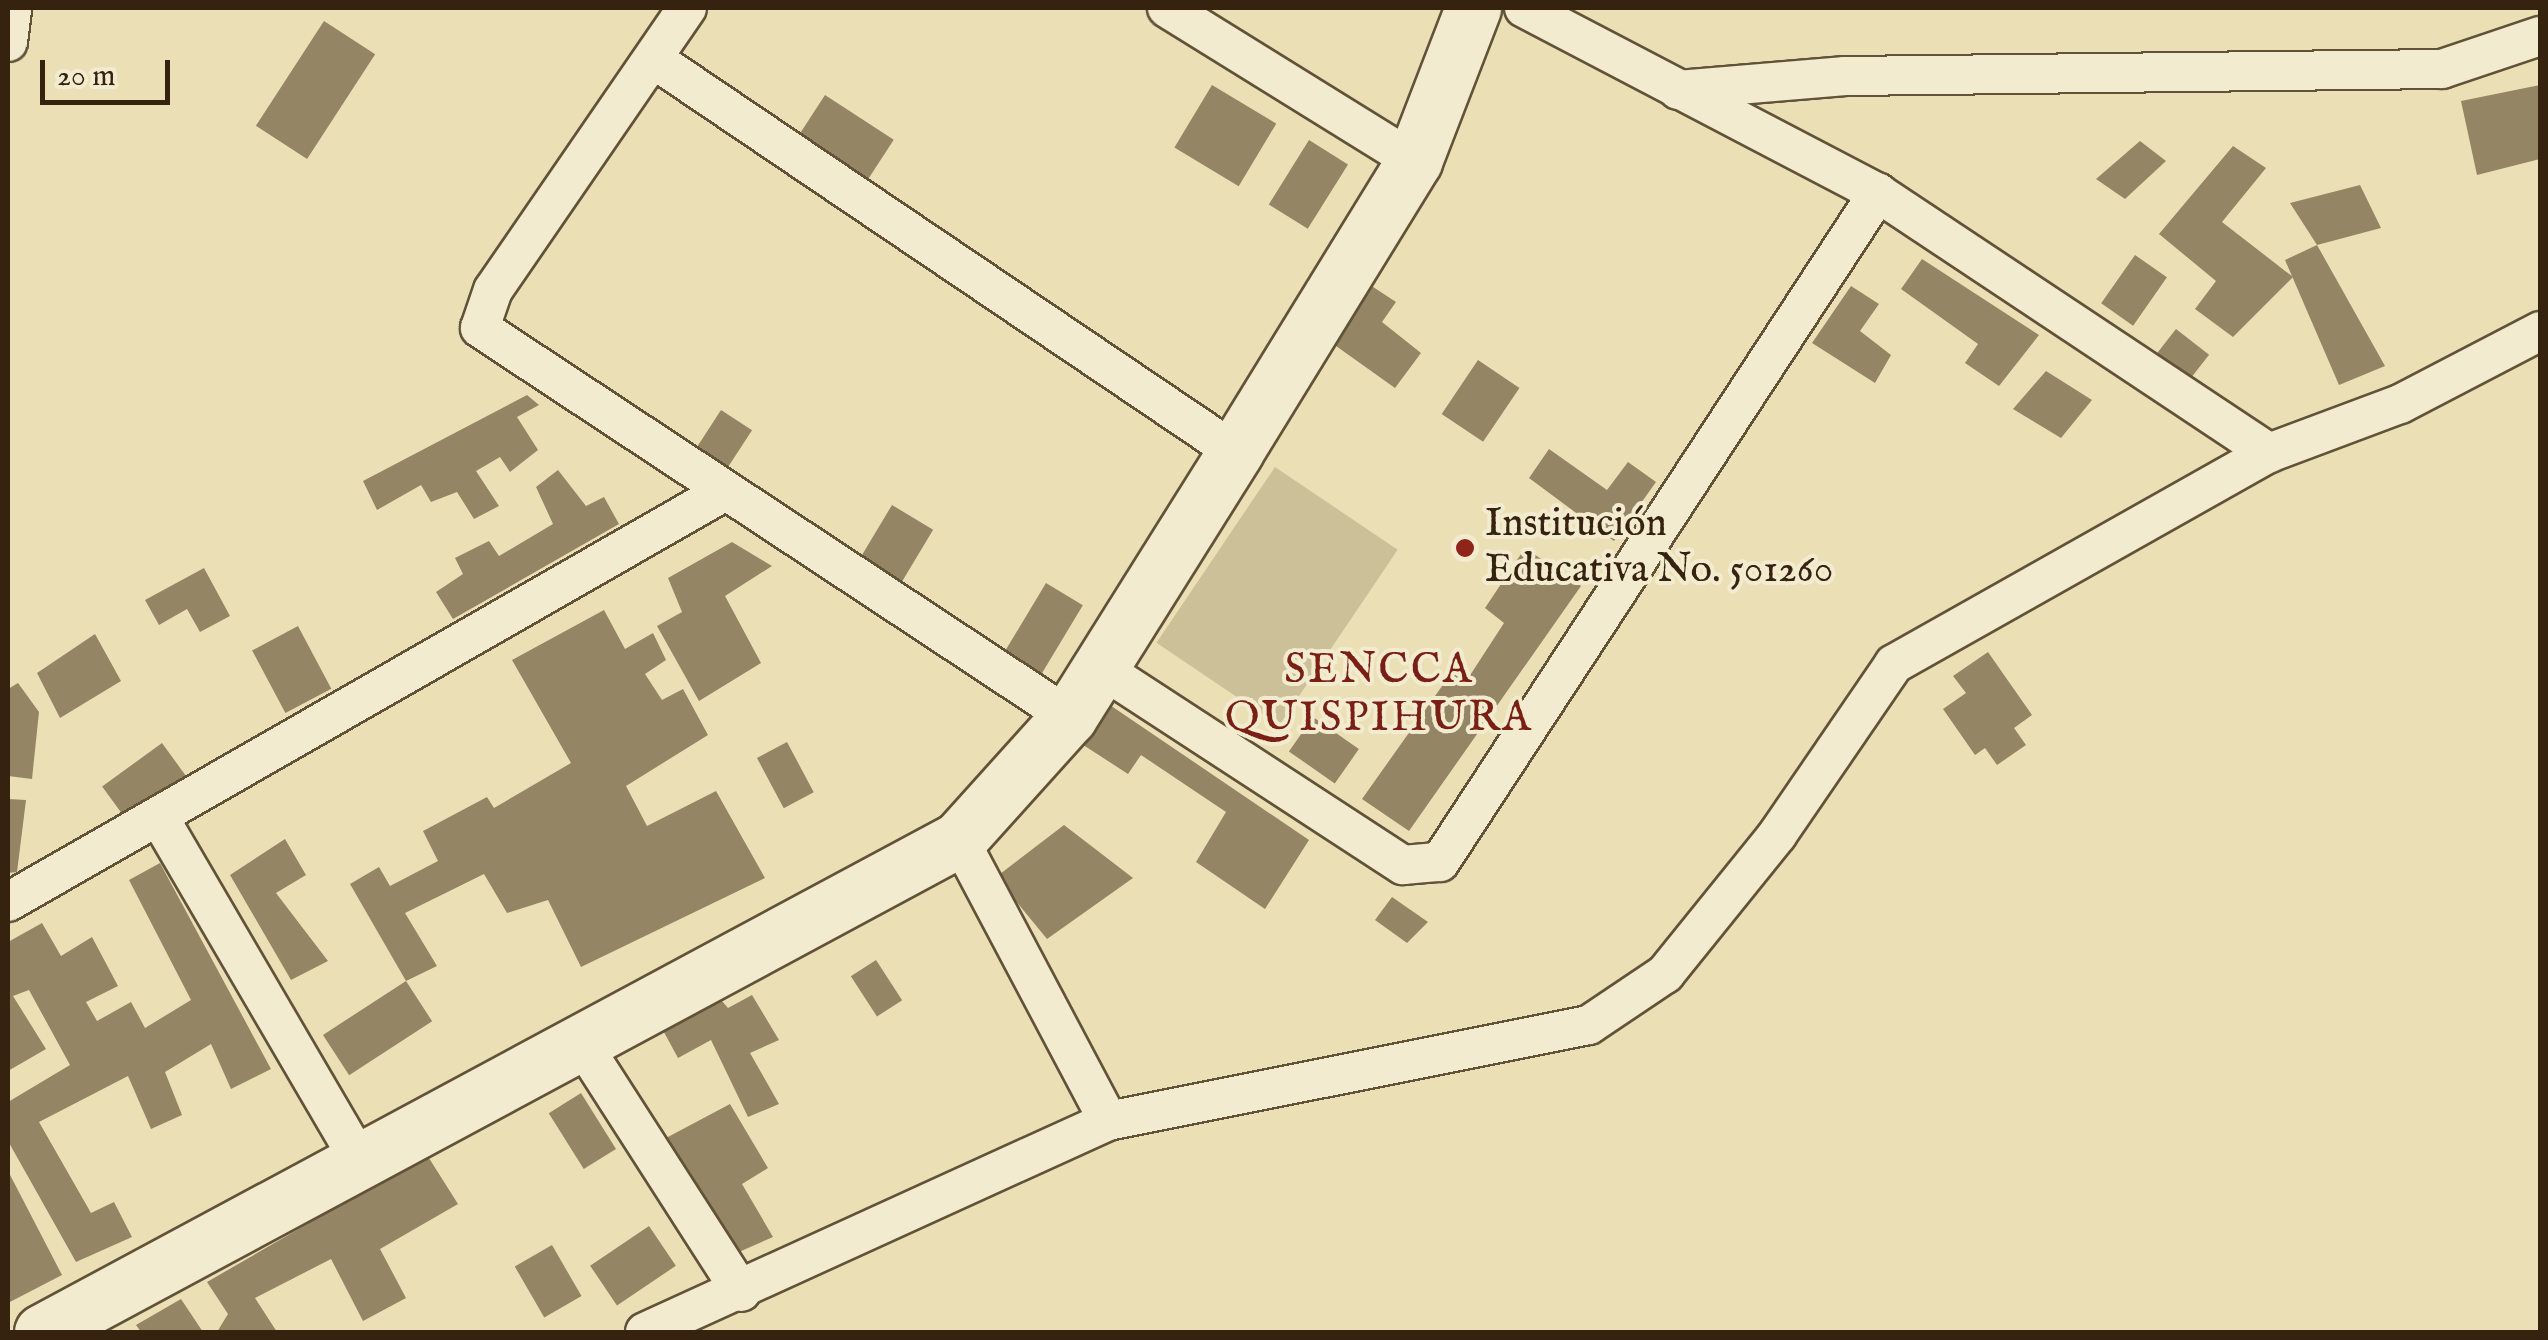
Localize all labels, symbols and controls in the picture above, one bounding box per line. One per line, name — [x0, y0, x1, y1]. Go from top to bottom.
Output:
scale bar — [45, 40, 175, 102]
text: 20 m — [57, 58, 116, 96]
place label: Institución Educativa No. 501260 — [1485, 501, 1833, 595]
marker: Institución Educativa No. 501260 — [1454, 537, 1476, 559]
district label: SENCCA QUISPIHURA — [1225, 646, 1533, 744]

